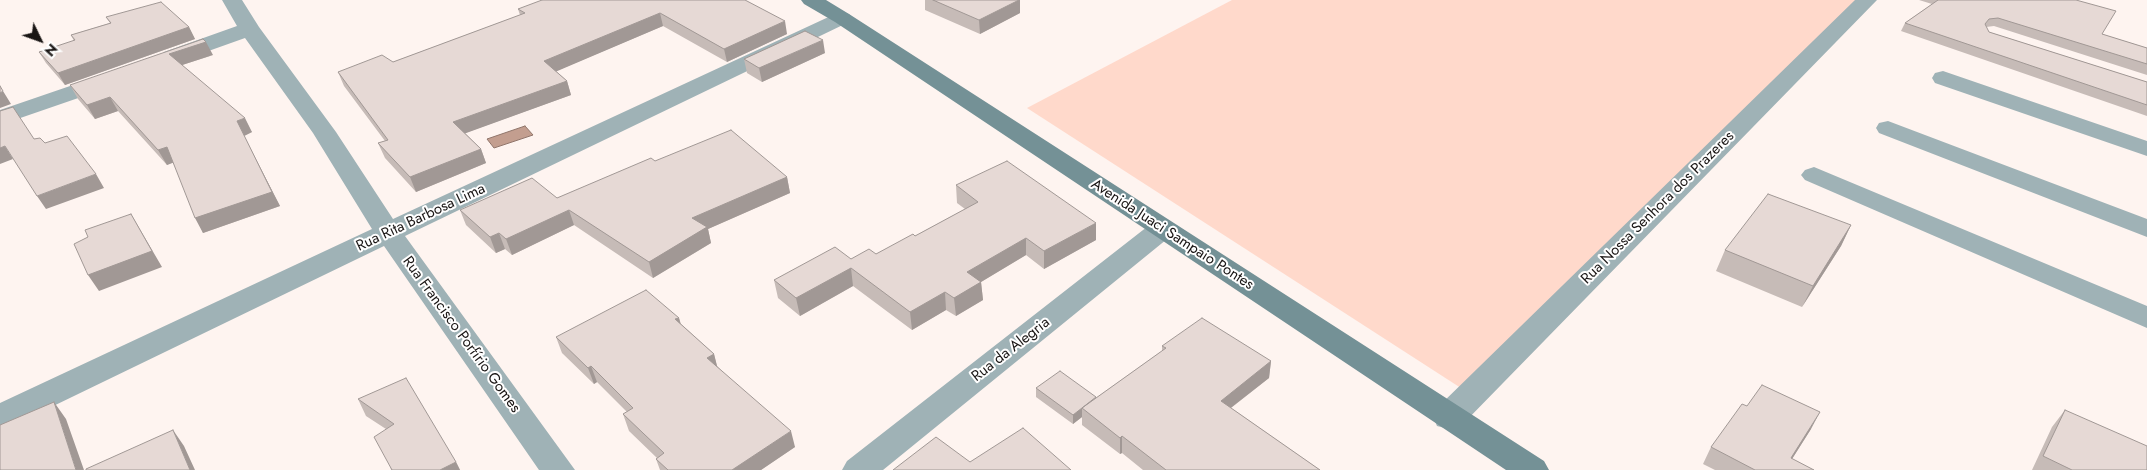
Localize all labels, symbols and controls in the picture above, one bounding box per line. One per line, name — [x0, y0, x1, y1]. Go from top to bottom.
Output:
north arrow — [15, 15, 65, 65]
text: N — [40, 39, 62, 61]
street label: Rua Nossa Senhora dos Prazeres — [1578, 128, 1738, 288]
street label: Avenida Juaci Sampaio Pontes — [1087, 176, 1257, 294]
street label: Rua Rita Barbosa Lima — [354, 180, 488, 256]
street label: Rua Francisco Porfírio Gomes — [398, 253, 524, 417]
street label: Rua da Alegria — [968, 314, 1054, 386]

